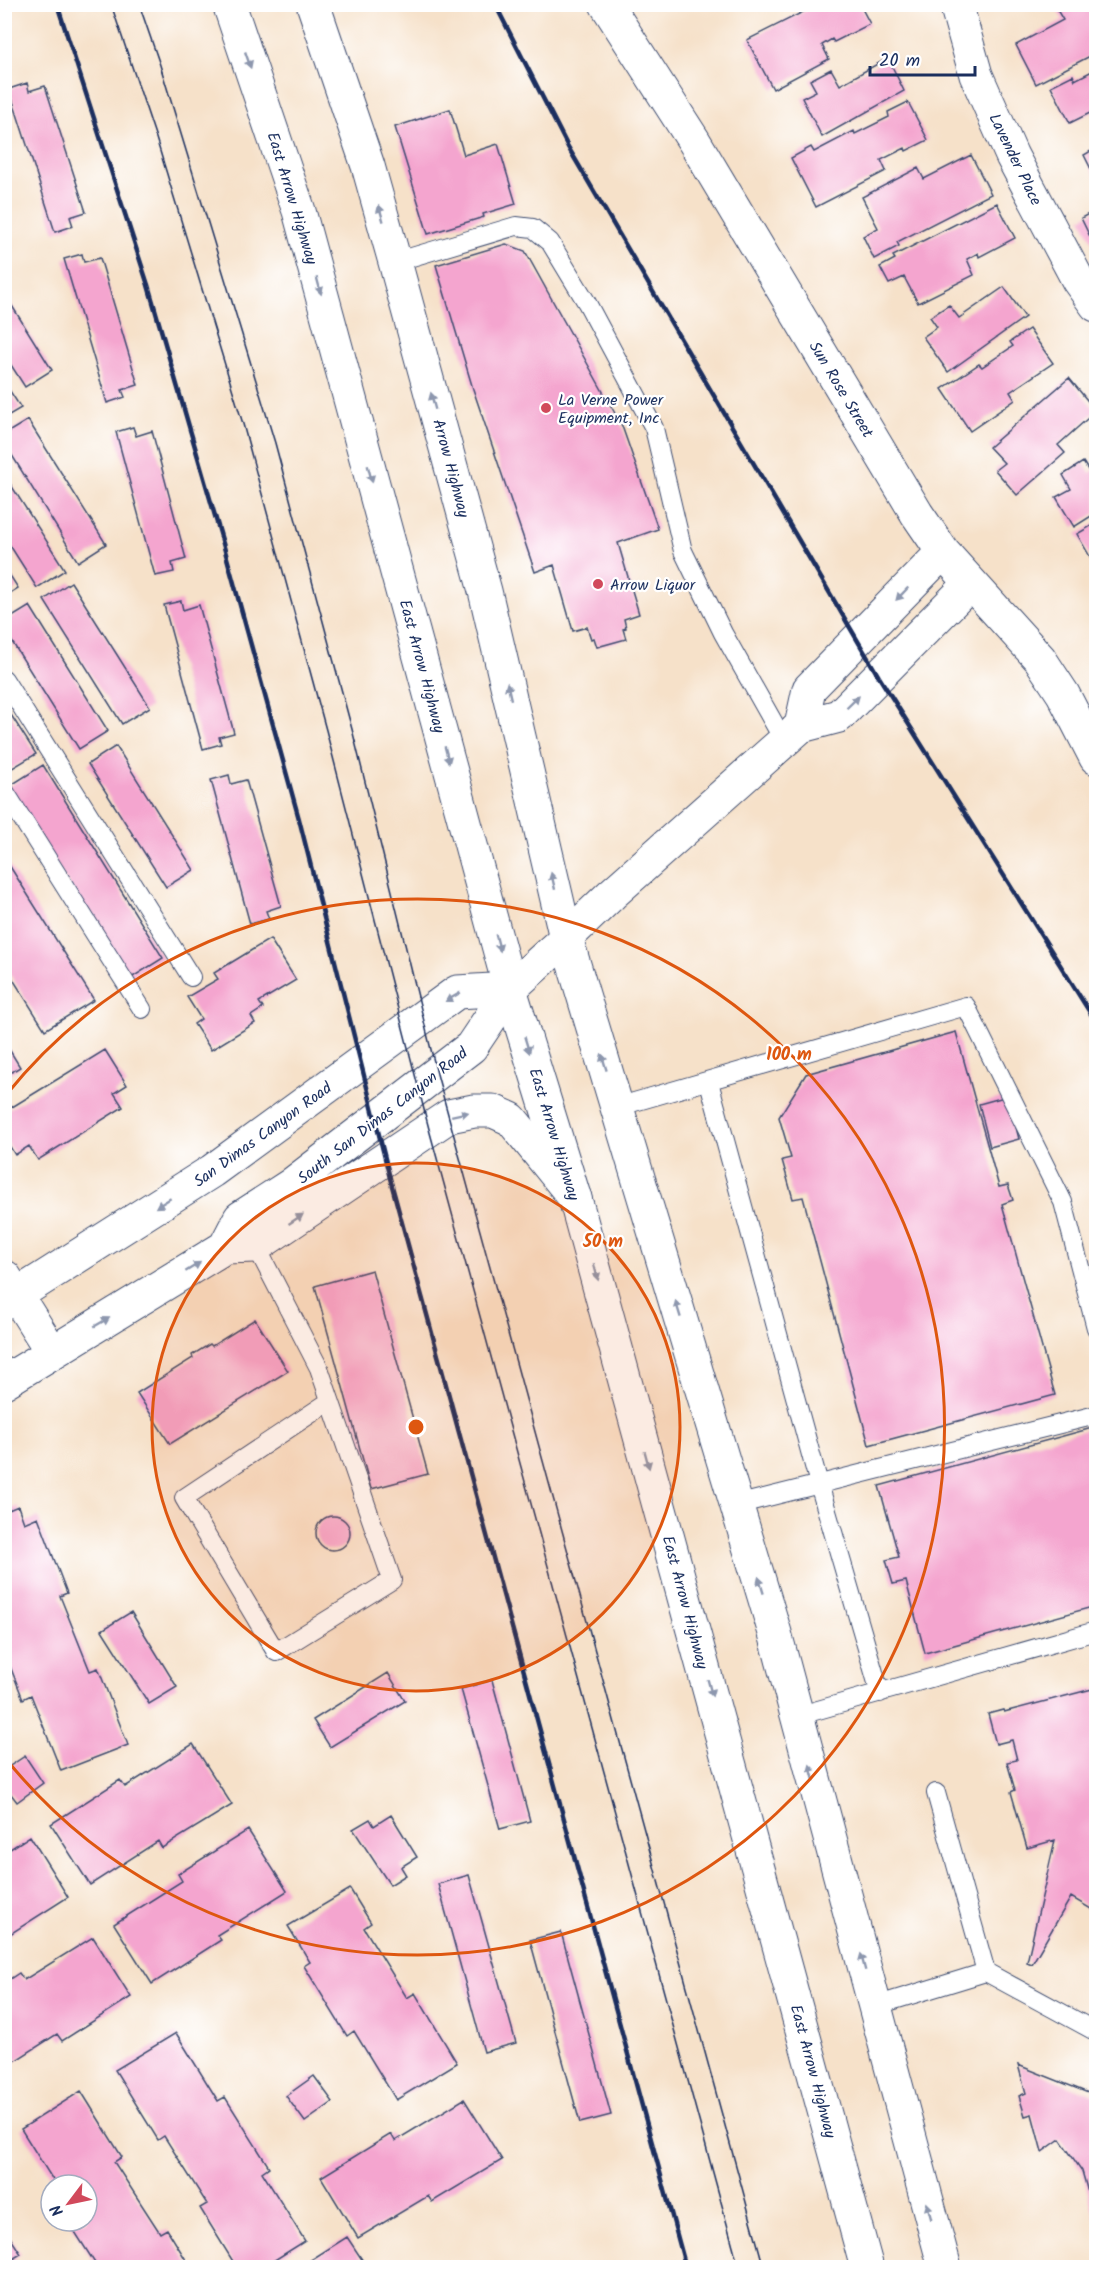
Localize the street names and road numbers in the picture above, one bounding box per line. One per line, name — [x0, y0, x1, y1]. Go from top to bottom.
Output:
street label: Lavender Place — [981, 109, 1048, 210]
street label: East Arrow Highway — [260, 129, 324, 268]
street label: Sun Rose Street — [802, 337, 880, 443]
street label: Arrow Highway — [425, 416, 476, 521]
street label: East Arrow Highway — [392, 597, 452, 737]
street label: South San Dimas Canyon Road — [292, 1041, 474, 1191]
street label: East Arrow Highway — [522, 1065, 586, 1204]
street label: San Dimas Canyon Road — [188, 1076, 338, 1194]
street label: East Arrow Highway — [655, 1533, 715, 1673]
street label: East Arrow Highway — [783, 2002, 843, 2142]

